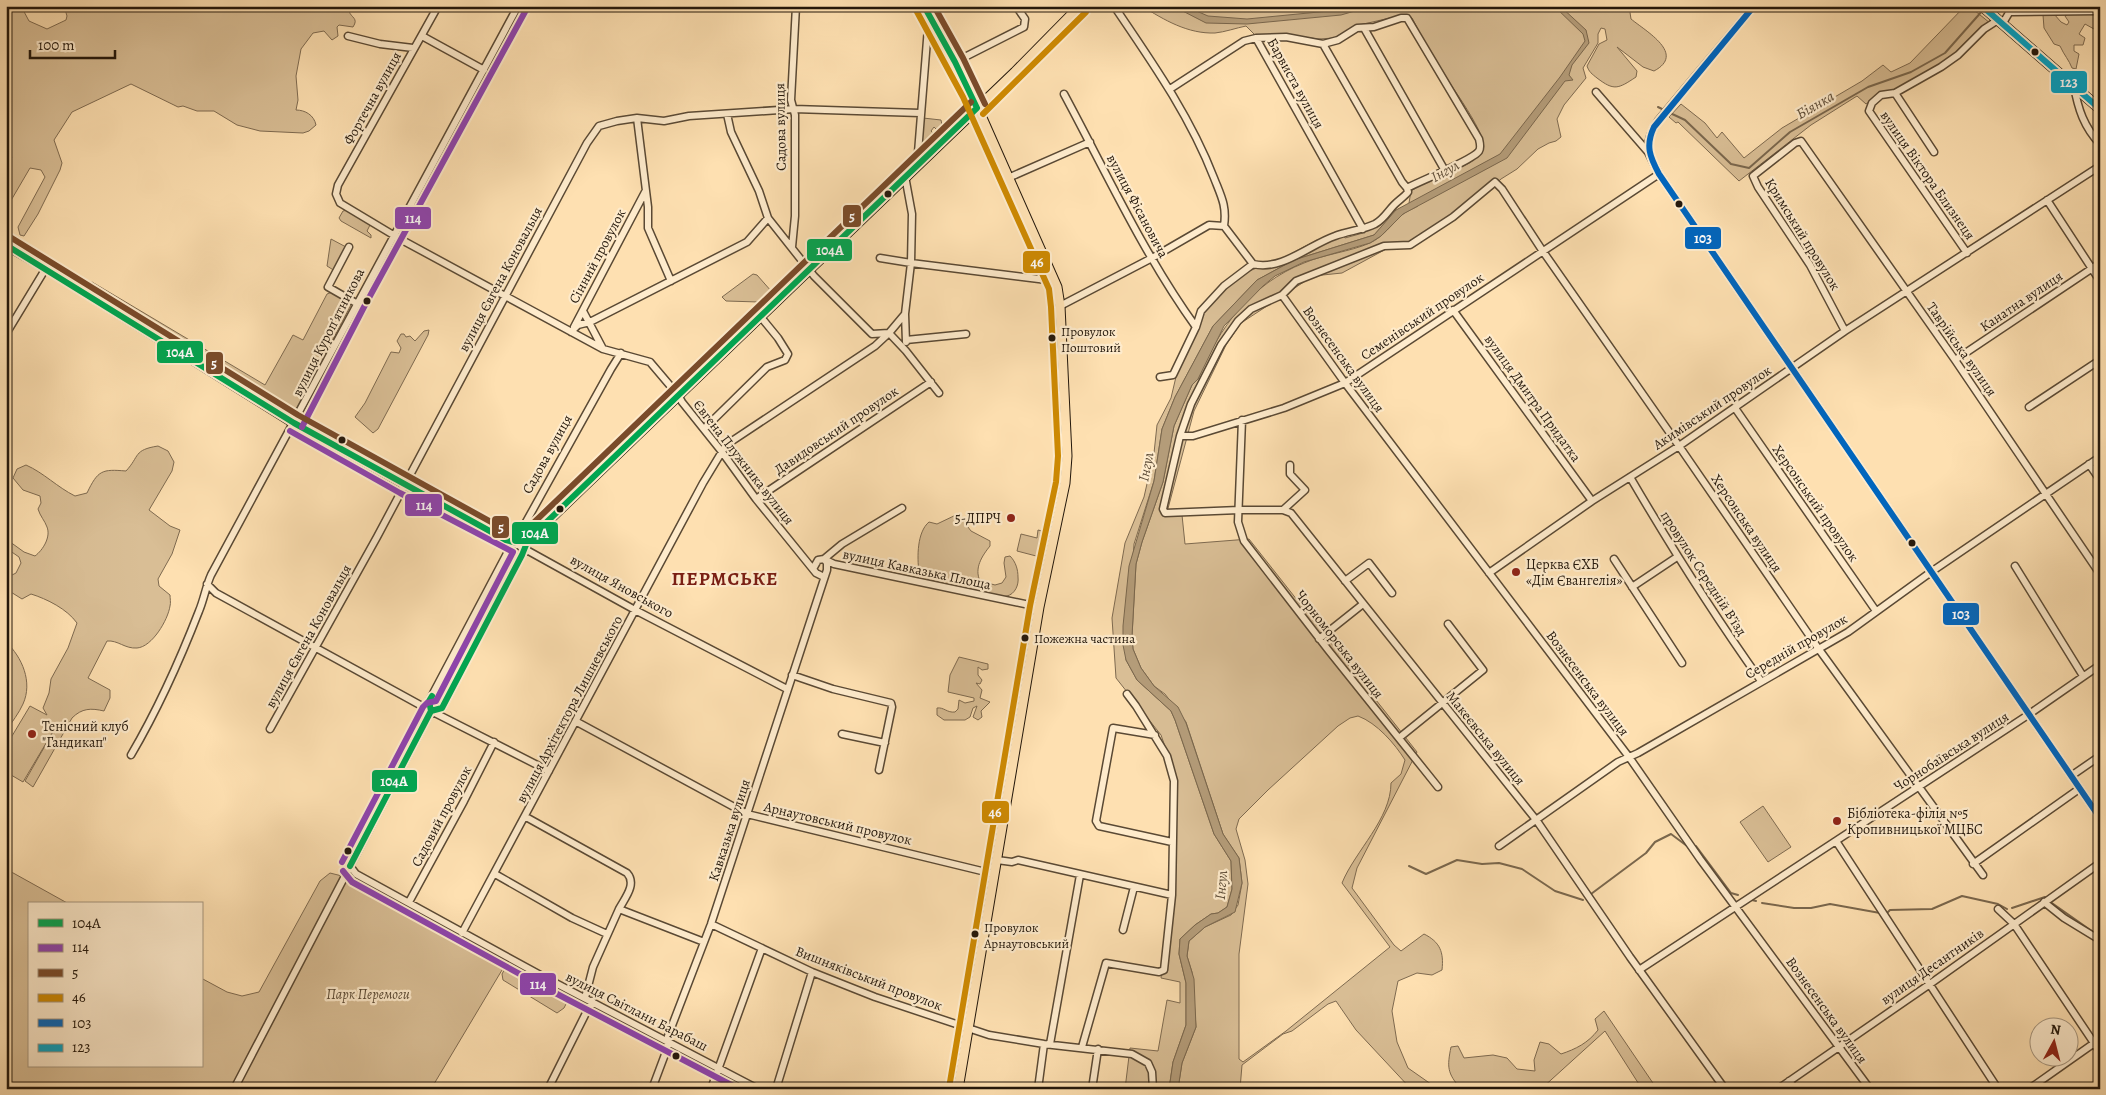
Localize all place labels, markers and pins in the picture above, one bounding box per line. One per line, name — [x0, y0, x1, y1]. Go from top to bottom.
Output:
unlabelled marker — [2030, 47, 2040, 57]
unlabelled marker — [883, 189, 893, 199]
unlabelled marker — [1674, 199, 1684, 209]
unlabelled marker — [362, 296, 372, 306]
place label: Провулок Поштовий — [1061, 323, 1121, 356]
marker: Провулок Поштовий — [1047, 333, 1057, 343]
unlabelled marker — [337, 435, 347, 445]
unlabelled marker — [555, 504, 565, 514]
place label: 5-ДПРЧ — [955, 509, 1001, 528]
marker: 5-ДПРЧ — [1005, 512, 1017, 524]
unlabelled marker — [1907, 538, 1917, 548]
place label: Церква ЄХБ «Дім Євангелія» — [1526, 555, 1623, 590]
marker: Церква ЄХБ «Дім Євангелія» — [1510, 566, 1522, 578]
place label: Пожежна частина — [1034, 630, 1135, 647]
marker: Пожежна частина — [1020, 633, 1030, 643]
place label: Тенісний клуб "Гандикап" — [42, 717, 129, 752]
marker: Тенісний клуб "Гандикап" — [26, 728, 38, 740]
place label: Бібліотека-філія №5 Кропивницької МЦБС — [1847, 804, 1983, 839]
marker: Бібліотека-філія №5 Кропивницької МЦБС — [1831, 815, 1843, 827]
unlabelled marker — [343, 846, 353, 856]
place label: Провулок Арнаутовський — [983, 919, 1070, 952]
marker: Провулок Арнаутовський — [970, 929, 980, 939]
unlabelled marker — [671, 1051, 681, 1061]

